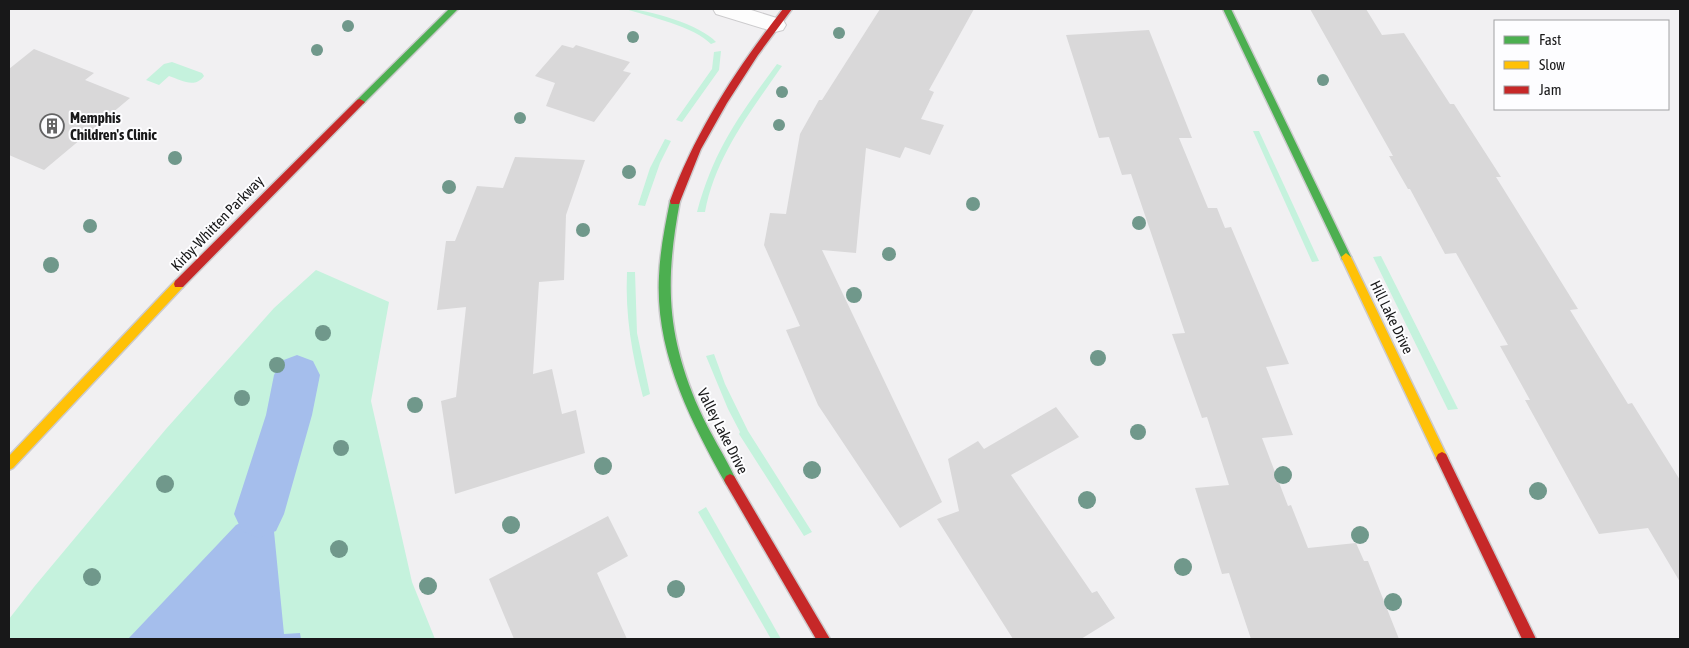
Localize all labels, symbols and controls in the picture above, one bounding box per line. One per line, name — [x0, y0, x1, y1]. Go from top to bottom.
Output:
legend — [1494, 20, 1669, 110]
text: Fast — [1539, 31, 1561, 48]
text: Slow — [1539, 56, 1565, 73]
text: Jam — [1539, 81, 1562, 98]
place label: Memphis Children's Clinic — [70, 109, 157, 143]
building icon: Memphis Children's Clinic — [39, 113, 65, 139]
street label: Kirby-Whitten Parkway — [167, 172, 267, 274]
street label: Hill Lake Drive — [1367, 278, 1417, 357]
street label: Valley Lake Drive — [694, 385, 752, 477]

